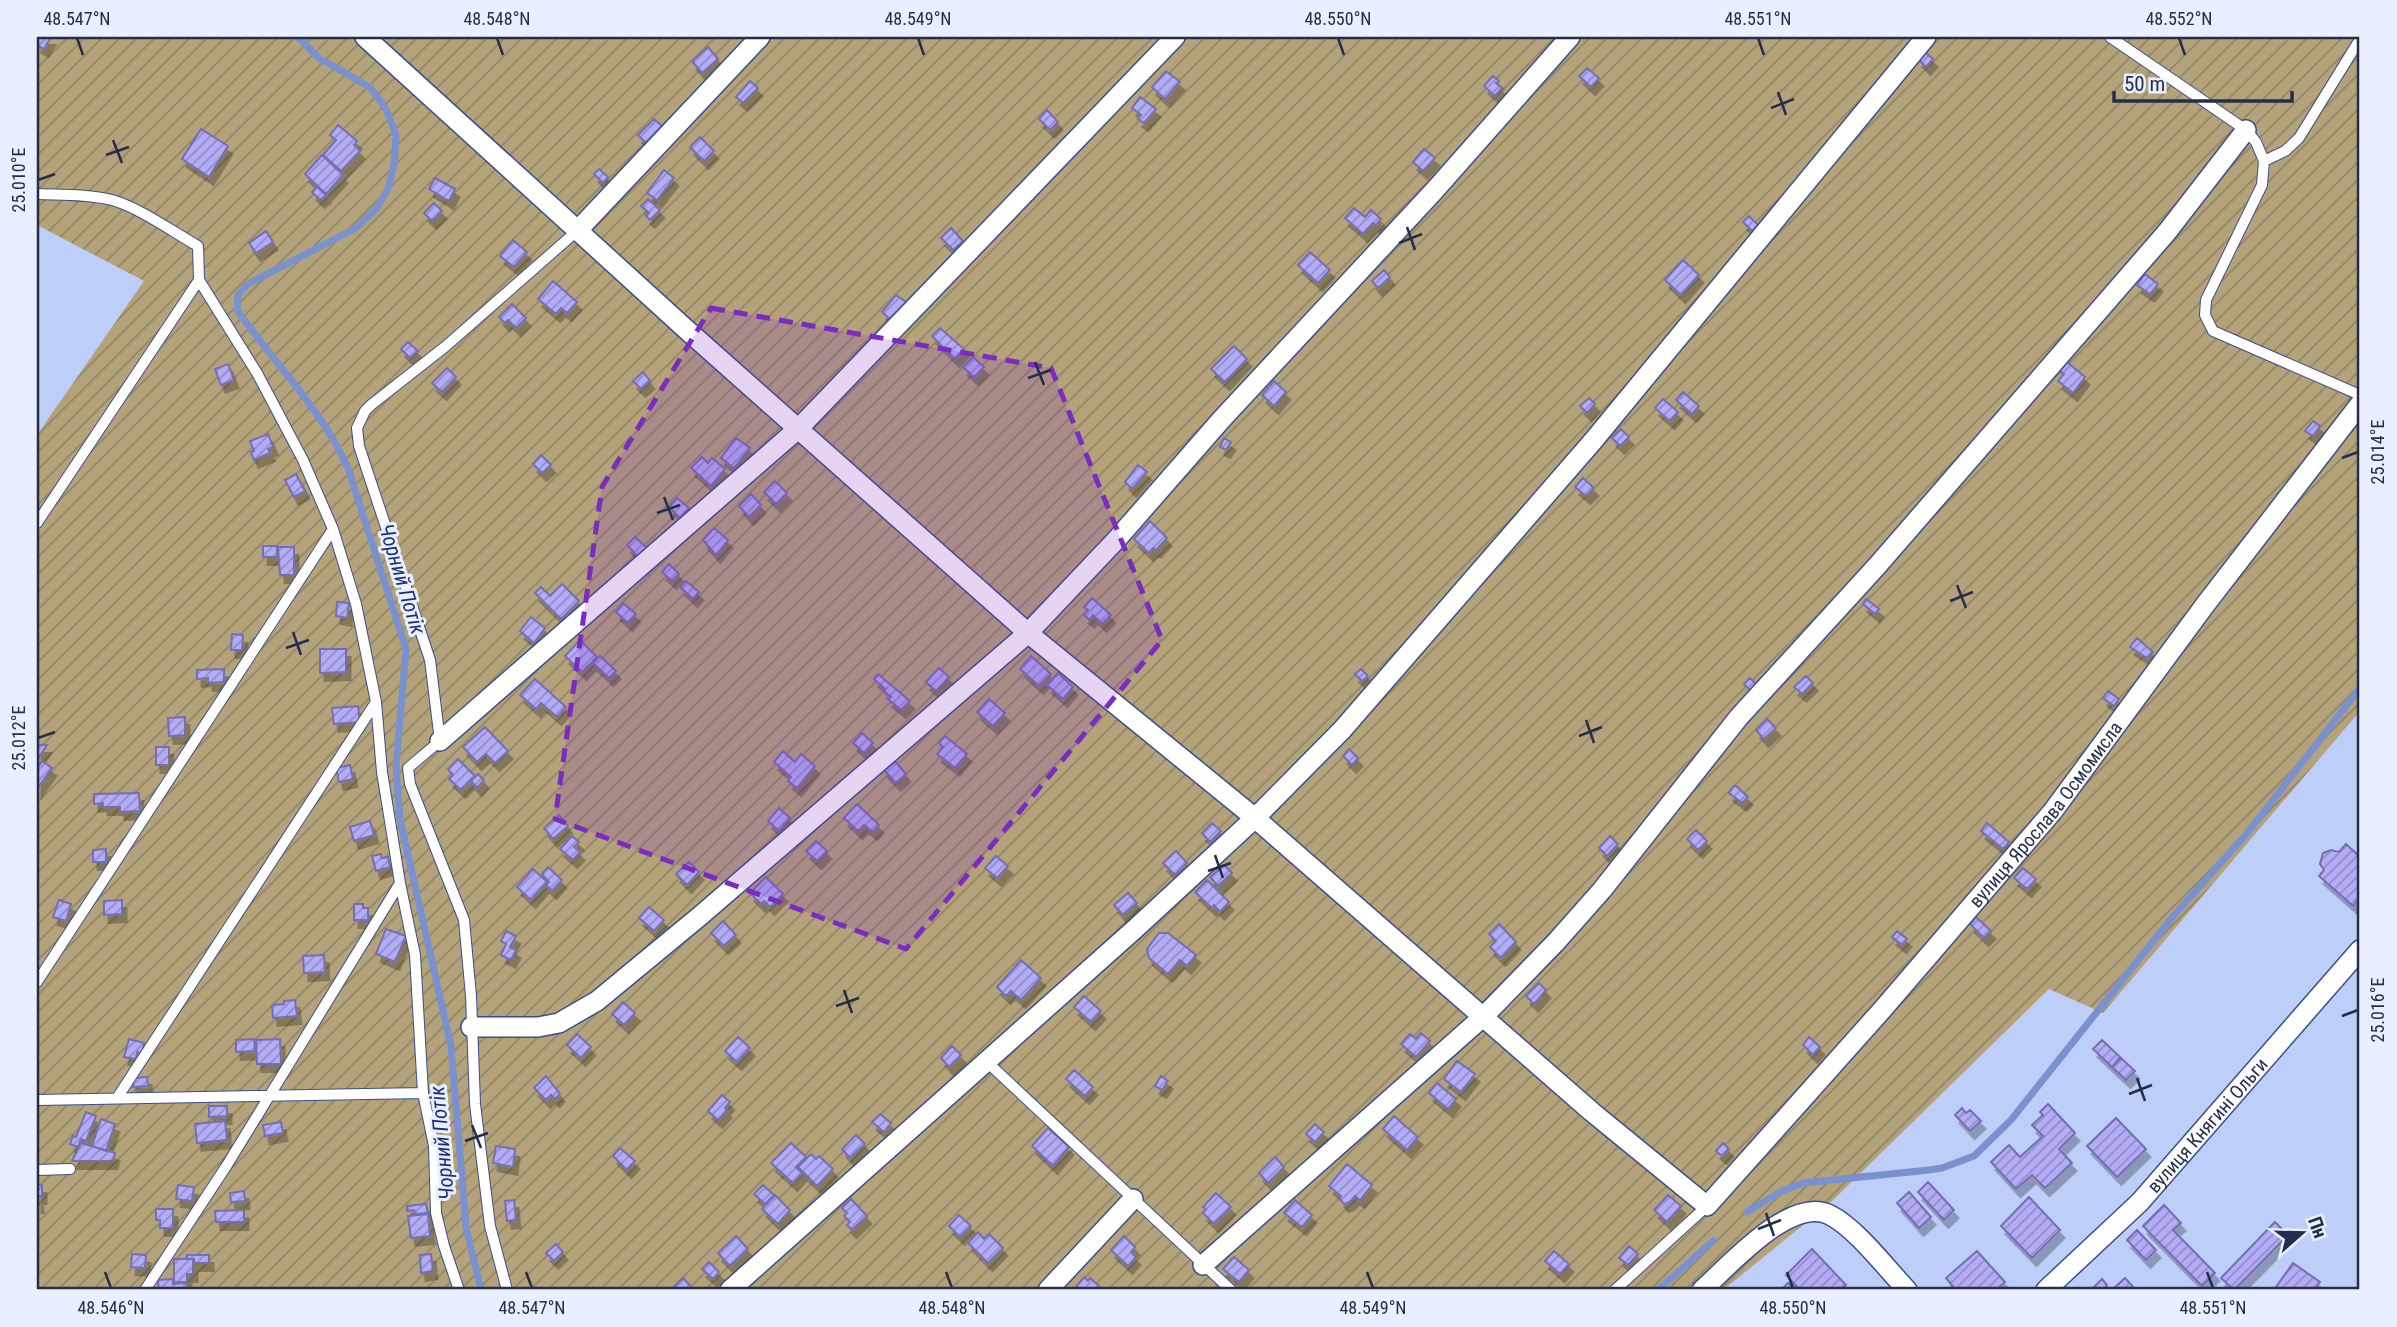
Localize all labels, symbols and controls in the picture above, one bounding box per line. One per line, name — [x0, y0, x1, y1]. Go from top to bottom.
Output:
text: 48.547°N — [43, 8, 111, 29]
text: 48.548°N — [463, 8, 531, 29]
text: 48.549°N — [884, 8, 952, 29]
text: 48.550°N — [1304, 8, 1372, 29]
text: 48.551°N — [1724, 8, 1792, 29]
text: 48.552°N — [2145, 8, 2213, 29]
scale bar — [2114, 60, 2292, 104]
text: 50 m — [2124, 72, 2165, 96]
text: 25.010°E — [8, 148, 29, 212]
text: 25.014°E — [2367, 420, 2388, 484]
water label: Чорний Потік — [374, 521, 431, 638]
text: 25.012°E — [8, 706, 29, 770]
street label: вулиця Ярослава Осмомисла — [1964, 717, 2127, 912]
text: 25.016°E — [2367, 978, 2388, 1042]
street label: вулиця Княгині Ольги — [2143, 1053, 2273, 1197]
water label: Чорний Потік — [425, 1084, 459, 1201]
north arrow — [2268, 1198, 2338, 1268]
text: Пн — [2303, 1213, 2332, 1241]
text: 48.546°N — [77, 1297, 145, 1318]
text: 48.547°N — [498, 1297, 566, 1318]
text: 48.548°N — [918, 1297, 986, 1318]
text: 48.549°N — [1339, 1297, 1407, 1318]
text: 48.550°N — [1759, 1297, 1827, 1318]
text: 48.551°N — [2179, 1297, 2247, 1318]

